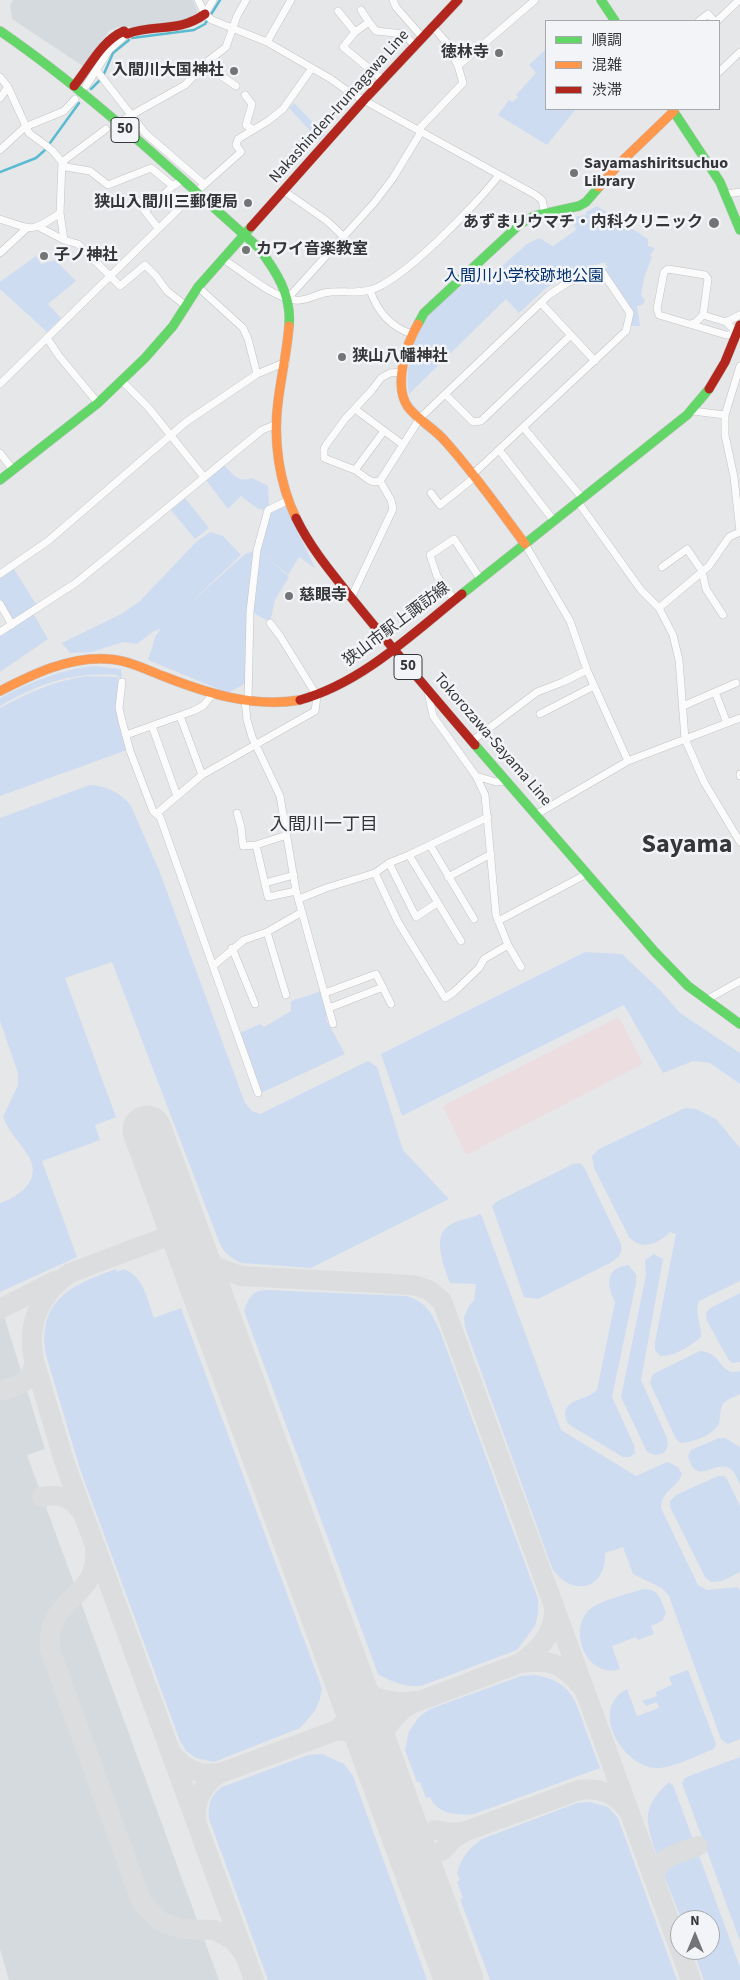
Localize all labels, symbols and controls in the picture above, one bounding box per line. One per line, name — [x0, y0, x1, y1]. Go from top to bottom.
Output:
legend — [545, 20, 720, 110]
street label: Nakashinden-Irumagawa Line — [266, 26, 414, 188]
text: 順調 — [592, 30, 622, 51]
place label: 徳林寺 — [441, 43, 489, 63]
marker: 徳林寺 — [493, 47, 505, 59]
text: 混雑 — [592, 55, 622, 76]
place label: 入間川大国神社 — [112, 61, 224, 81]
marker: 入間川大国神社 — [228, 65, 240, 77]
text: 渋滞 — [592, 80, 622, 101]
road number: 50 — [111, 118, 139, 142]
place label: Sayamashiritsuchuo Library — [584, 154, 728, 192]
marker: Sayamashiritsuchuo Library — [568, 167, 580, 179]
place label: 狭山入間川三郵便局 — [94, 193, 238, 213]
marker: 狭山入間川三郵便局 — [242, 197, 254, 209]
place label: あずまリウマチ・内科クリニック — [463, 213, 703, 233]
marker: あずまリウマチ・内科クリニック — [707, 216, 721, 230]
place label: カワイ音楽教室 — [256, 240, 368, 260]
marker: カワイ音楽教室 — [240, 244, 252, 256]
place label: 子ノ神社 — [54, 246, 118, 266]
marker: 子ノ神社 — [38, 250, 50, 262]
park label: 入間川小学校跡地公園 — [444, 267, 604, 287]
place label: 狭山八幡神社 — [352, 347, 448, 367]
marker: 狭山八幡神社 — [336, 351, 348, 363]
street label: 狭山市駅上諏訪線 — [340, 579, 454, 671]
place label: 慈眼寺 — [299, 586, 347, 606]
marker: 慈眼寺 — [283, 590, 295, 602]
road number: 50 — [394, 654, 422, 680]
street label: Tokorozawa-Sayama Line — [429, 670, 555, 810]
district label: 入間川一丁目 — [270, 815, 378, 837]
district label: Sayama — [642, 830, 732, 862]
north arrow — [670, 1910, 720, 1960]
text: N — [690, 1911, 700, 1931]

